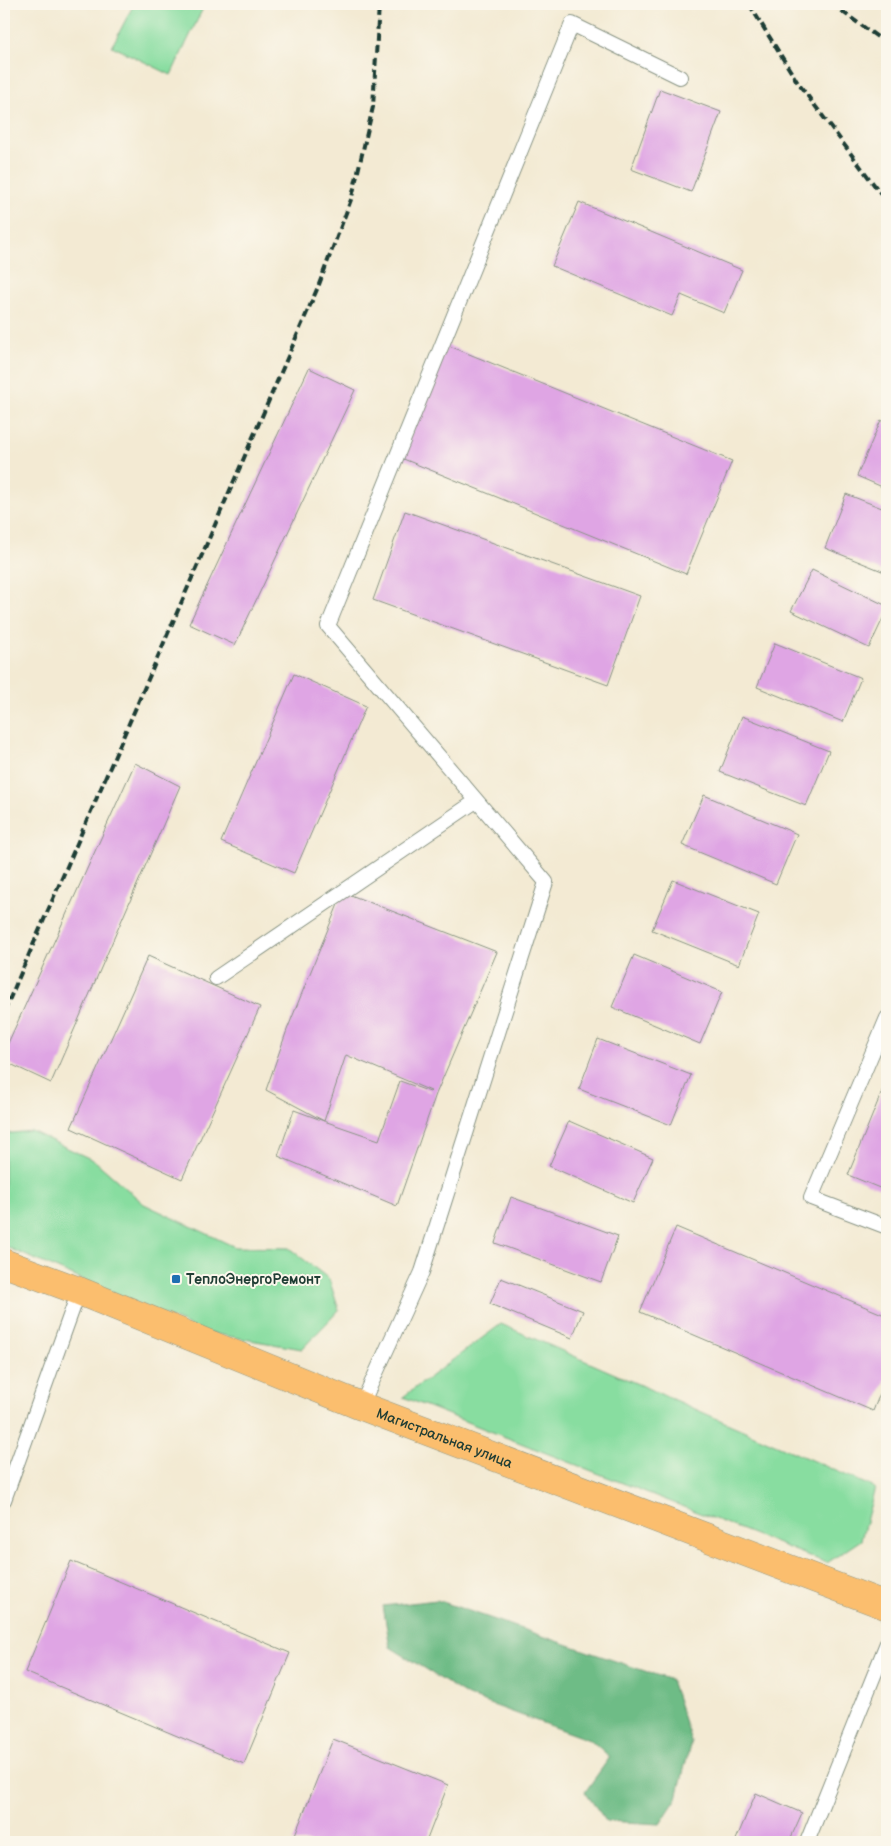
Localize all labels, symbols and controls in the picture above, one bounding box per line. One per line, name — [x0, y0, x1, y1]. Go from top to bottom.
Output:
place label: ТеплоЭнергоРемонт — [186, 1271, 321, 1288]
marker: ТеплоЭнергоРемонт — [170, 1273, 182, 1285]
street label: Магистральная улица — [374, 1404, 516, 1472]

